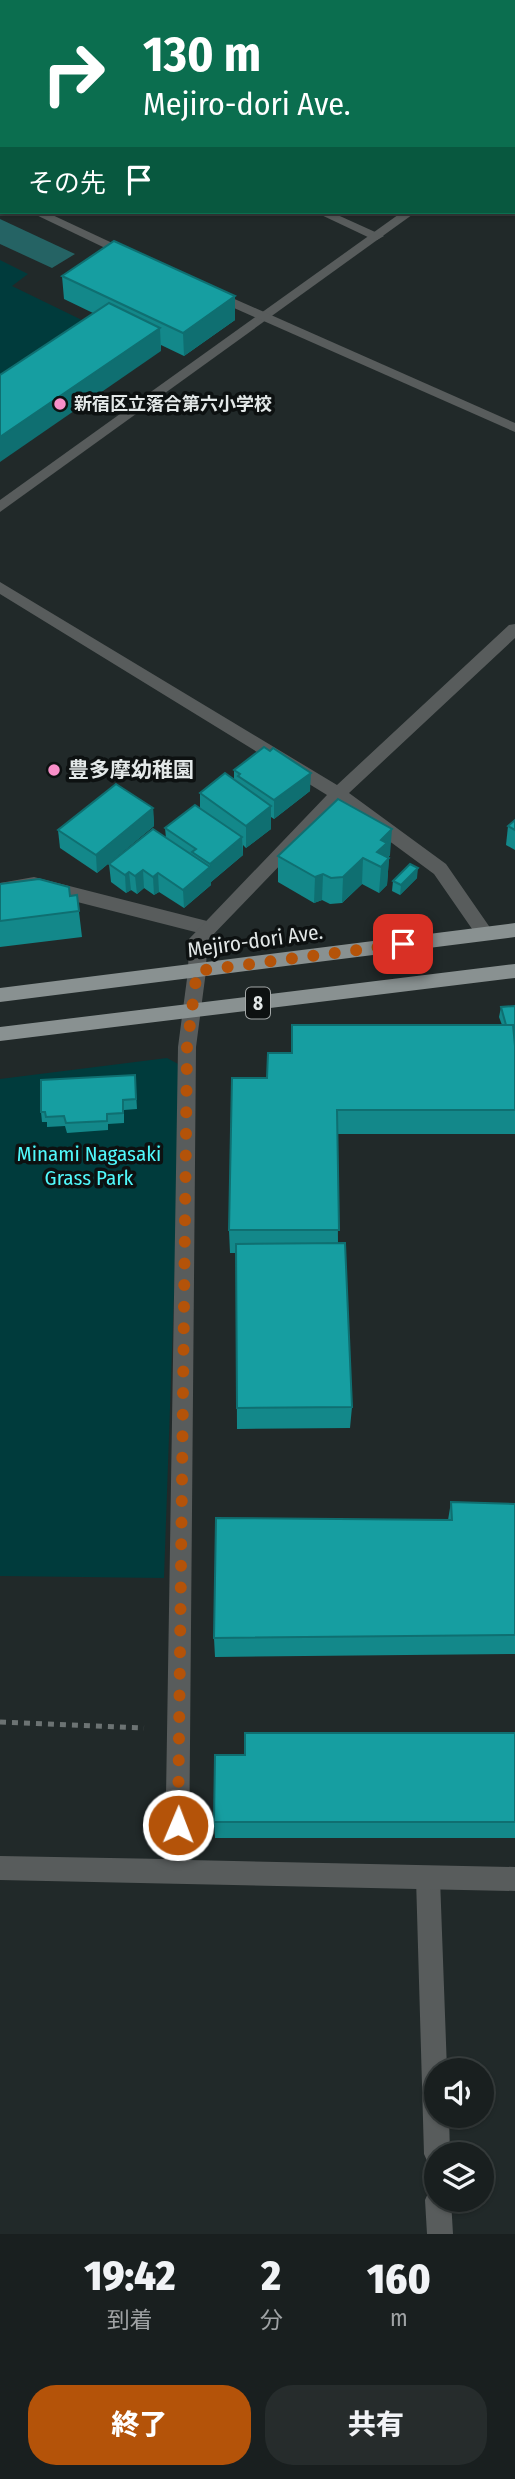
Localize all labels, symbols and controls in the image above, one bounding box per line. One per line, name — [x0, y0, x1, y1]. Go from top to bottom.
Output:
text: 130 m — [143, 25, 261, 84]
icon: right — [28, 28, 119, 119]
text: Mejiro-dori Ave. — [143, 85, 351, 123]
icon: arrive — [120, 161, 158, 199]
text: その先 — [28, 168, 106, 199]
place label: 新宿区立落合第六小学校 — [74, 393, 272, 415]
marker: 新宿区立落合第六小学校 — [52, 396, 68, 412]
place label: 豊多摩幼稚園 — [68, 757, 194, 783]
marker: 豊多摩幼稚園 — [46, 762, 62, 778]
pin — [373, 914, 433, 974]
street label: Mejiro-dori Ave. — [186, 919, 324, 963]
icon: arrive — [384, 925, 422, 963]
road number: 8 — [246, 987, 270, 1018]
park label: Minami Nagasaki Grass Park — [17, 1141, 161, 1191]
position arrow — [141, 1788, 215, 1862]
map controls — [424, 2058, 494, 2212]
button: sound — [424, 2058, 494, 2128]
button: layers — [424, 2142, 494, 2212]
text: 19:42 — [84, 2251, 175, 2301]
text: 2 — [261, 2251, 281, 2301]
text: 160 — [367, 2254, 431, 2304]
text: m — [390, 2304, 408, 2332]
text: 到着 — [107, 2306, 153, 2334]
text: 分 — [260, 2306, 283, 2334]
button: 終了 — [28, 2385, 251, 2465]
button: 共有 — [265, 2385, 487, 2465]

